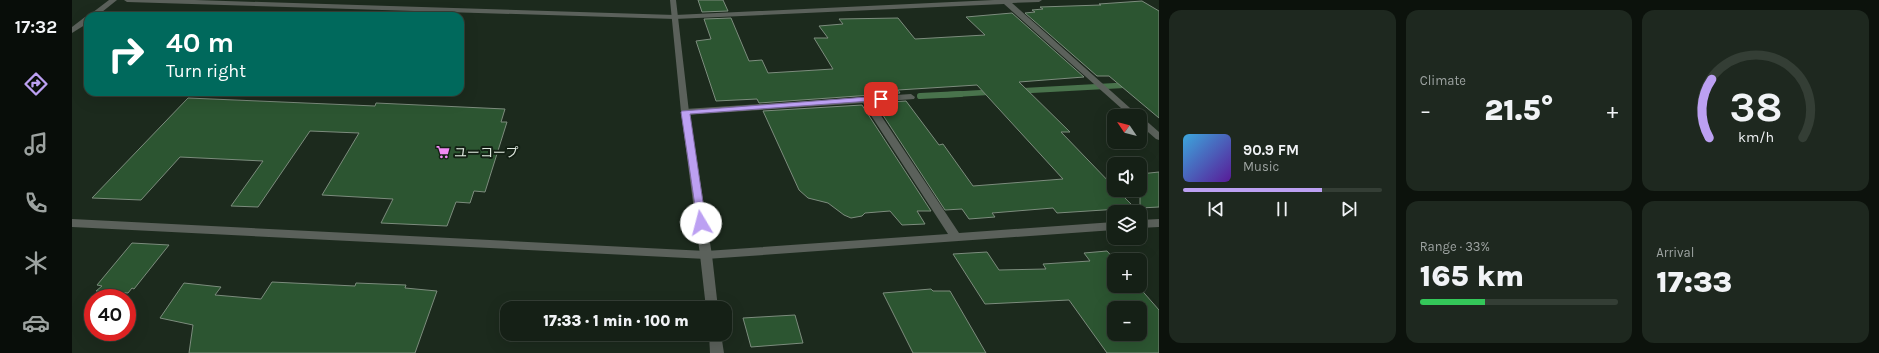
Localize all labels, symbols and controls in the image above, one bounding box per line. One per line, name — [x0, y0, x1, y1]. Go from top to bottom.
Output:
text: 17:32 — [15, 16, 57, 38]
text: 40 m — [166, 26, 234, 59]
icon: right — [100, 28, 152, 80]
text: Turn right — [166, 60, 246, 82]
icon: directions — [22, 70, 50, 98]
text: Climate — [1420, 73, 1466, 88]
pin — [864, 82, 898, 116]
text: 38 — [1729, 83, 1782, 131]
icon: arrive — [870, 88, 892, 110]
text: 21.5° — [1484, 92, 1554, 128]
text: − — [1420, 98, 1431, 124]
text: + — [1607, 98, 1618, 124]
north arrow — [1107, 109, 1147, 149]
map controls — [1107, 109, 1147, 341]
text: km/h — [1738, 129, 1774, 146]
icon: music — [22, 130, 50, 158]
text: 90.9 FM — [1243, 141, 1299, 159]
supermarket icon: ユーコープ — [435, 144, 451, 160]
place label: ユーコープ — [454, 145, 518, 160]
button: sound — [1107, 157, 1147, 197]
text: Music — [1243, 159, 1279, 174]
icon: phone — [22, 189, 50, 217]
icon: previous — [1205, 198, 1227, 220]
icon: pause — [1271, 198, 1293, 220]
icon: next — [1338, 198, 1360, 220]
position arrow — [680, 202, 722, 244]
button: layers — [1107, 205, 1147, 245]
text: Range · 33% — [1420, 239, 1490, 254]
text: Arrival — [1656, 245, 1694, 260]
icon: climate — [22, 249, 50, 277]
button: + — [1107, 253, 1147, 293]
text: 165 km — [1420, 258, 1524, 294]
text: 17:33 — [1656, 264, 1732, 300]
speed limit sign: 40 — [84, 289, 136, 341]
button: − — [1107, 301, 1147, 341]
icon: car — [22, 309, 50, 337]
text: 17:33 · 1 min · 100 m — [543, 312, 689, 330]

